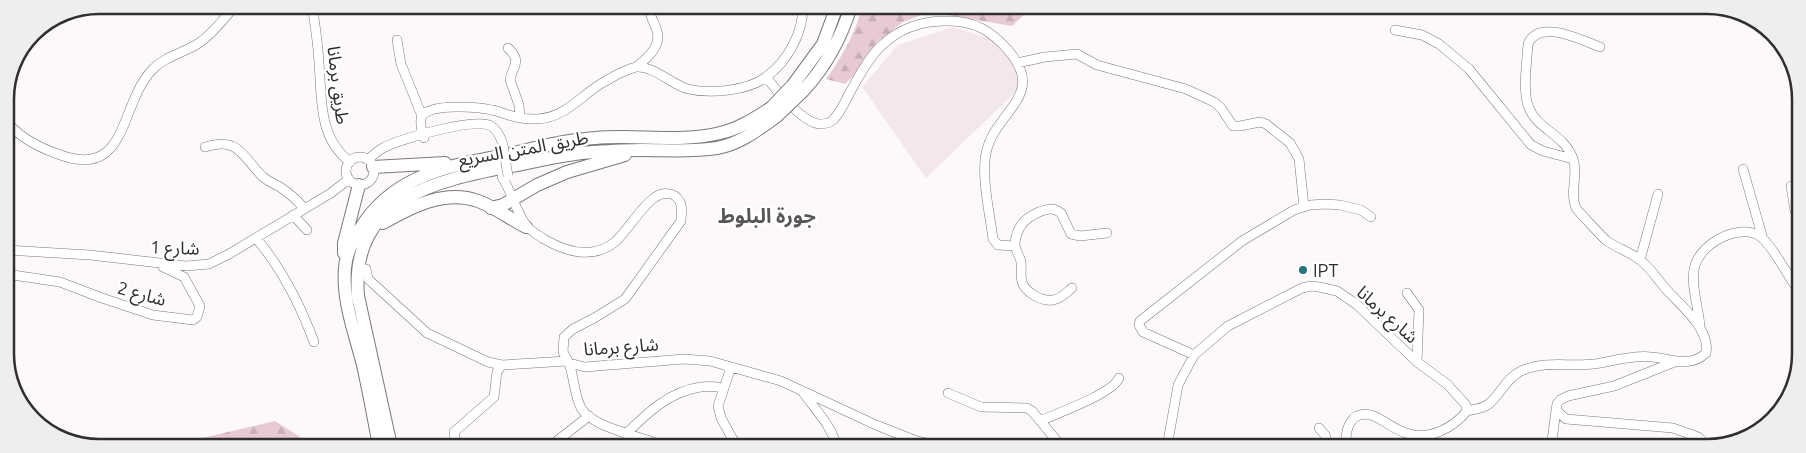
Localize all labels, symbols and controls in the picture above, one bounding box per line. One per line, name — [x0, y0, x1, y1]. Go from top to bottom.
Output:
street label: طريق برمانا — [322, 45, 354, 126]
street label: طريق المتن السريع — [456, 127, 591, 174]
district label: جورة البلوط — [718, 204, 816, 228]
street label: شارع 1 — [150, 236, 200, 263]
place label: IPT — [1313, 260, 1338, 280]
marker: IPT — [1297, 264, 1309, 276]
street label: شارع 2 — [114, 277, 168, 314]
street label: شارع برمانا — [1350, 281, 1423, 350]
street label: شارع برمانا — [583, 333, 660, 364]

